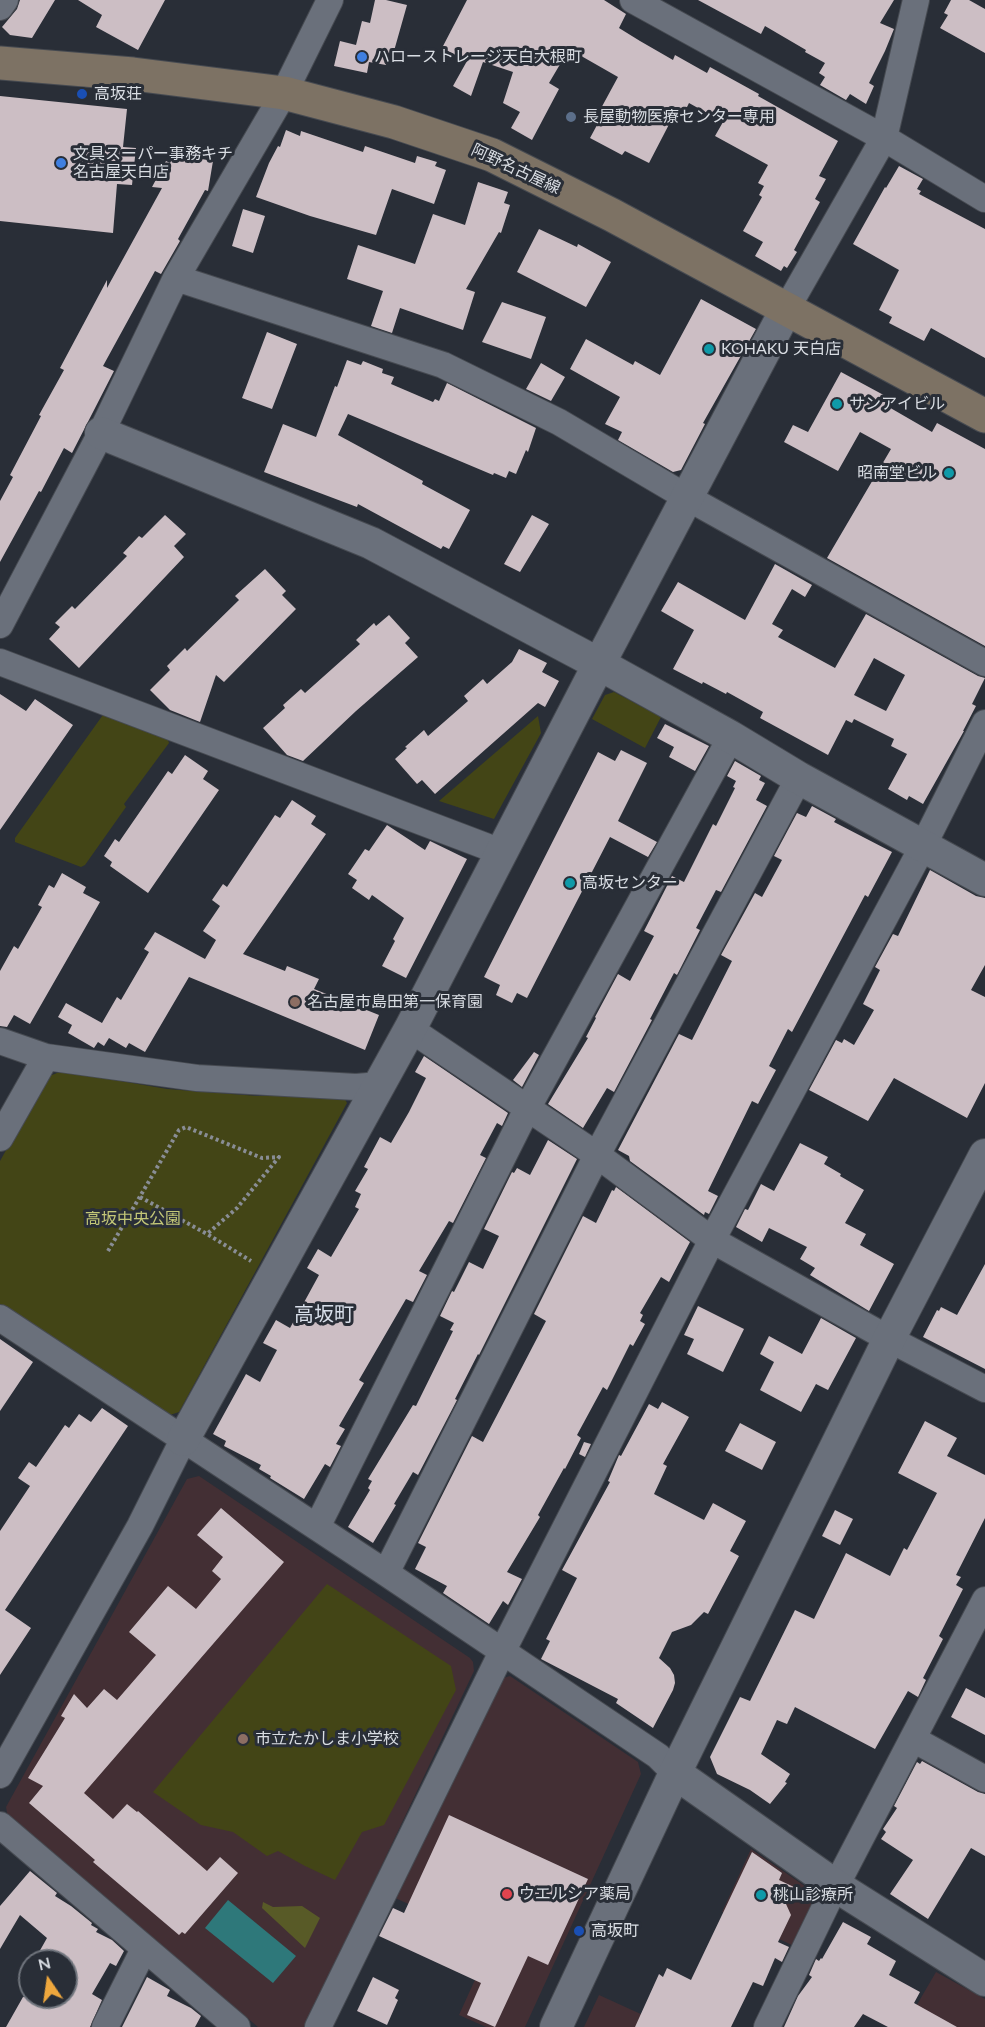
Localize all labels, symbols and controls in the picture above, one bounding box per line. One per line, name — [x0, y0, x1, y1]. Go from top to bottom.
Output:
place label: ハローストレージ天白大根町 — [374, 47, 582, 67]
marker: ハローストレージ天白大根町 — [355, 50, 369, 64]
place label: 高坂荘 — [94, 84, 142, 104]
marker: 高坂荘 — [75, 87, 89, 101]
place label: 長屋動物医療センター専用 — [583, 107, 775, 127]
marker: 長屋動物医療センター専用 — [564, 110, 578, 124]
street label: 阿野名古屋線 — [468, 140, 564, 198]
place label: 文具スーパー事務キチ 名古屋天白店 — [73, 144, 233, 182]
marker: 文具スーパー事務キチ 名古屋天白店 — [54, 156, 68, 170]
place label: KOHAKU 天白店 — [721, 339, 841, 359]
marker: KOHAKU 天白店 — [702, 342, 716, 356]
place label: サンアイビル — [849, 394, 945, 414]
marker: サンアイビル — [830, 397, 844, 411]
place label: 昭南堂ビル — [857, 463, 937, 483]
marker: 昭南堂ビル — [942, 466, 956, 480]
place label: 高坂センター — [582, 873, 678, 893]
marker: 高坂センター — [563, 876, 577, 890]
place label: 名古屋市島田第一保育園 — [307, 992, 483, 1012]
marker: 名古屋市島田第一保育園 — [288, 995, 302, 1009]
park label: 高坂中央公園 — [85, 1209, 181, 1229]
district label: 高坂町 — [294, 1303, 354, 1327]
place label: 市立たかしま小学校 — [255, 1729, 399, 1749]
marker: 市立たかしま小学校 — [236, 1732, 250, 1746]
place label: ウエルシア薬局 — [519, 1884, 631, 1904]
place label: 桃山診療所 — [773, 1885, 853, 1905]
marker: ウエルシア薬局 — [500, 1887, 514, 1901]
marker: 桃山診療所 — [754, 1888, 768, 1902]
place label: 高坂町 — [591, 1921, 639, 1941]
marker: 高坂町 — [572, 1924, 586, 1938]
north arrow — [18, 1949, 78, 2009]
text: N — [36, 1952, 52, 1974]

